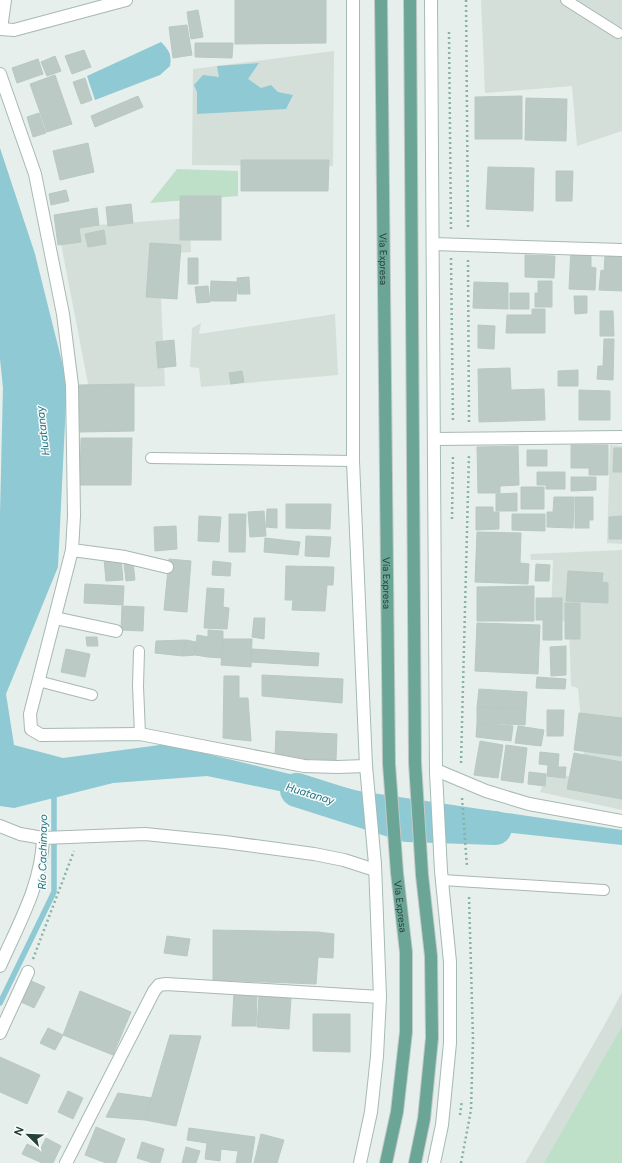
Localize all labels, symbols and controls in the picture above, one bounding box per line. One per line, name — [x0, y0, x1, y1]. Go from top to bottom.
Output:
street label: Vía Expresa — [377, 233, 390, 285]
water label: Huatanay — [33, 404, 52, 457]
street label: Vía Expresa — [380, 557, 394, 609]
water label: Huatanay — [284, 780, 337, 808]
water label: Río Cachimayo — [36, 814, 50, 890]
street label: Vía Expresa — [391, 880, 410, 933]
north arrow — [8, 1115, 48, 1155]
text: N — [12, 1125, 27, 1138]

